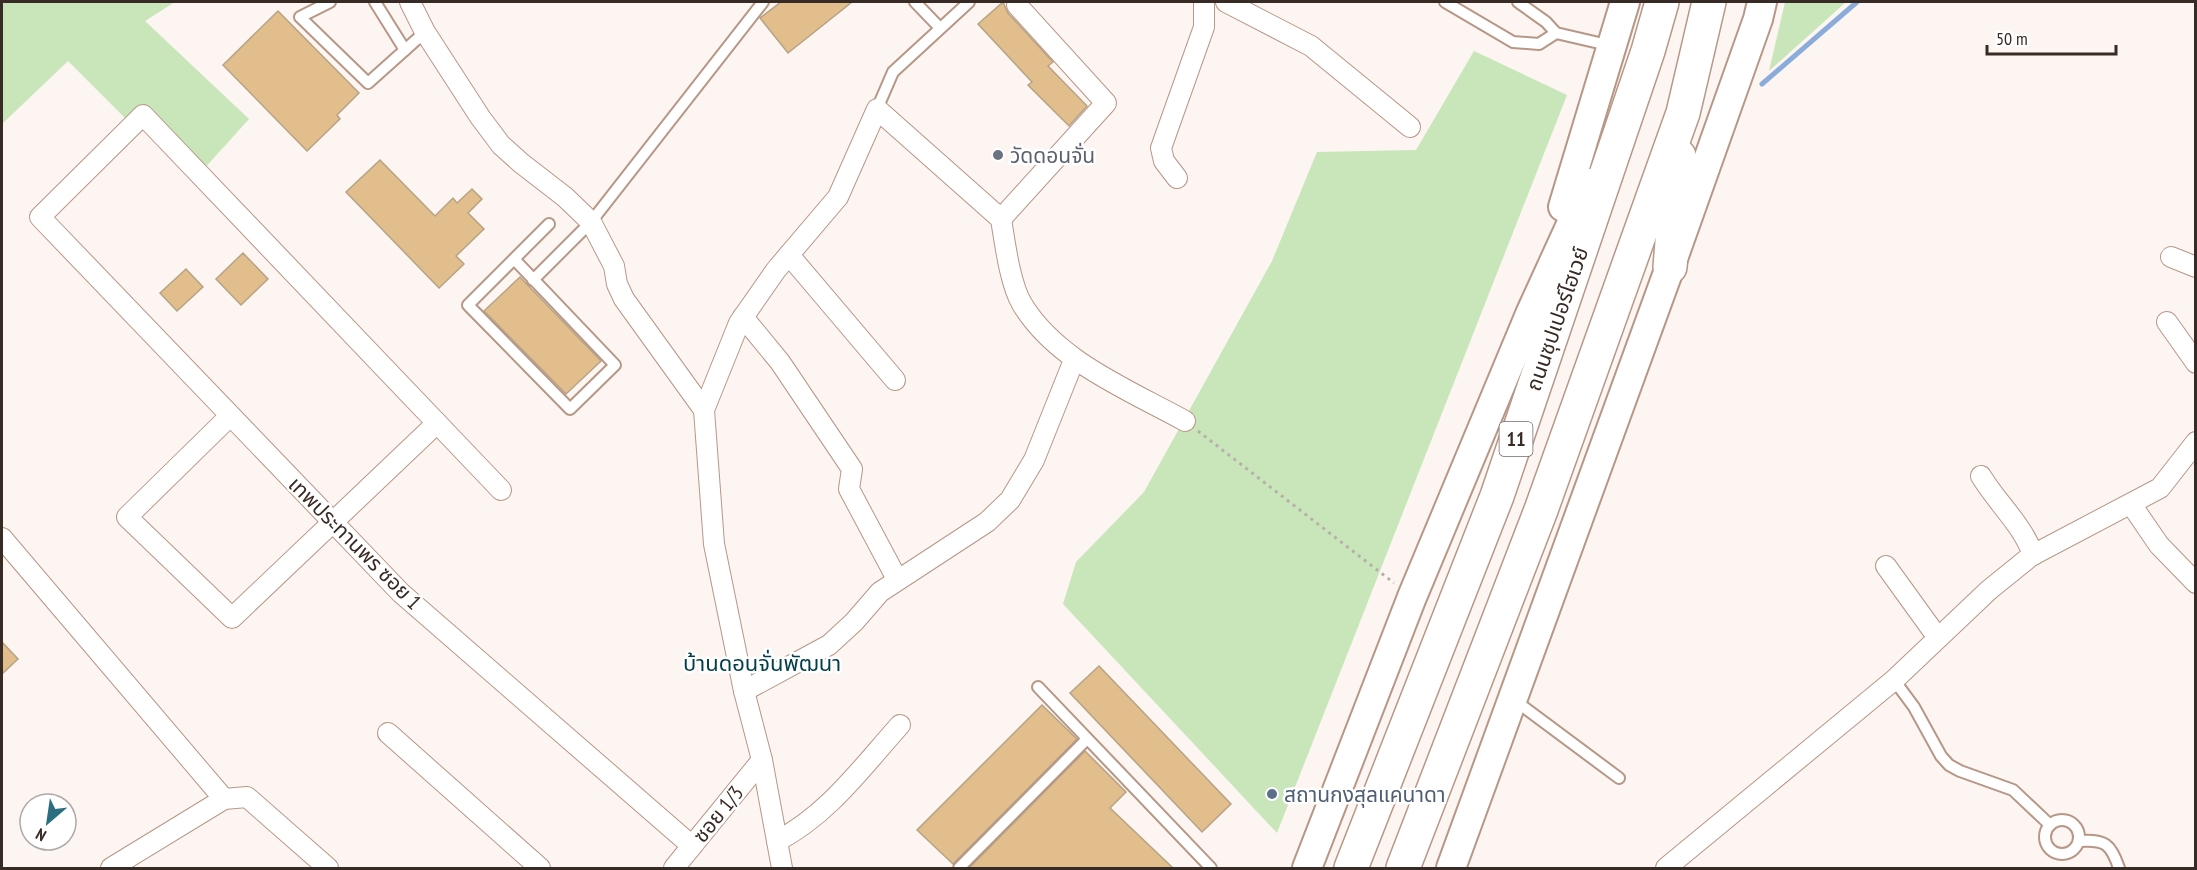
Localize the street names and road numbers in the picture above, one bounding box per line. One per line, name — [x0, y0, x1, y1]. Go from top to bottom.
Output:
street label: ถนนซุปเปอร์ไฮเวย์ — [1520, 243, 1594, 395]
road number: 11 — [1500, 422, 1532, 456]
street label: เทพประทานพร ซอย 1 — [283, 471, 427, 615]
street label: ซอย 1/3 — [687, 780, 749, 848]

